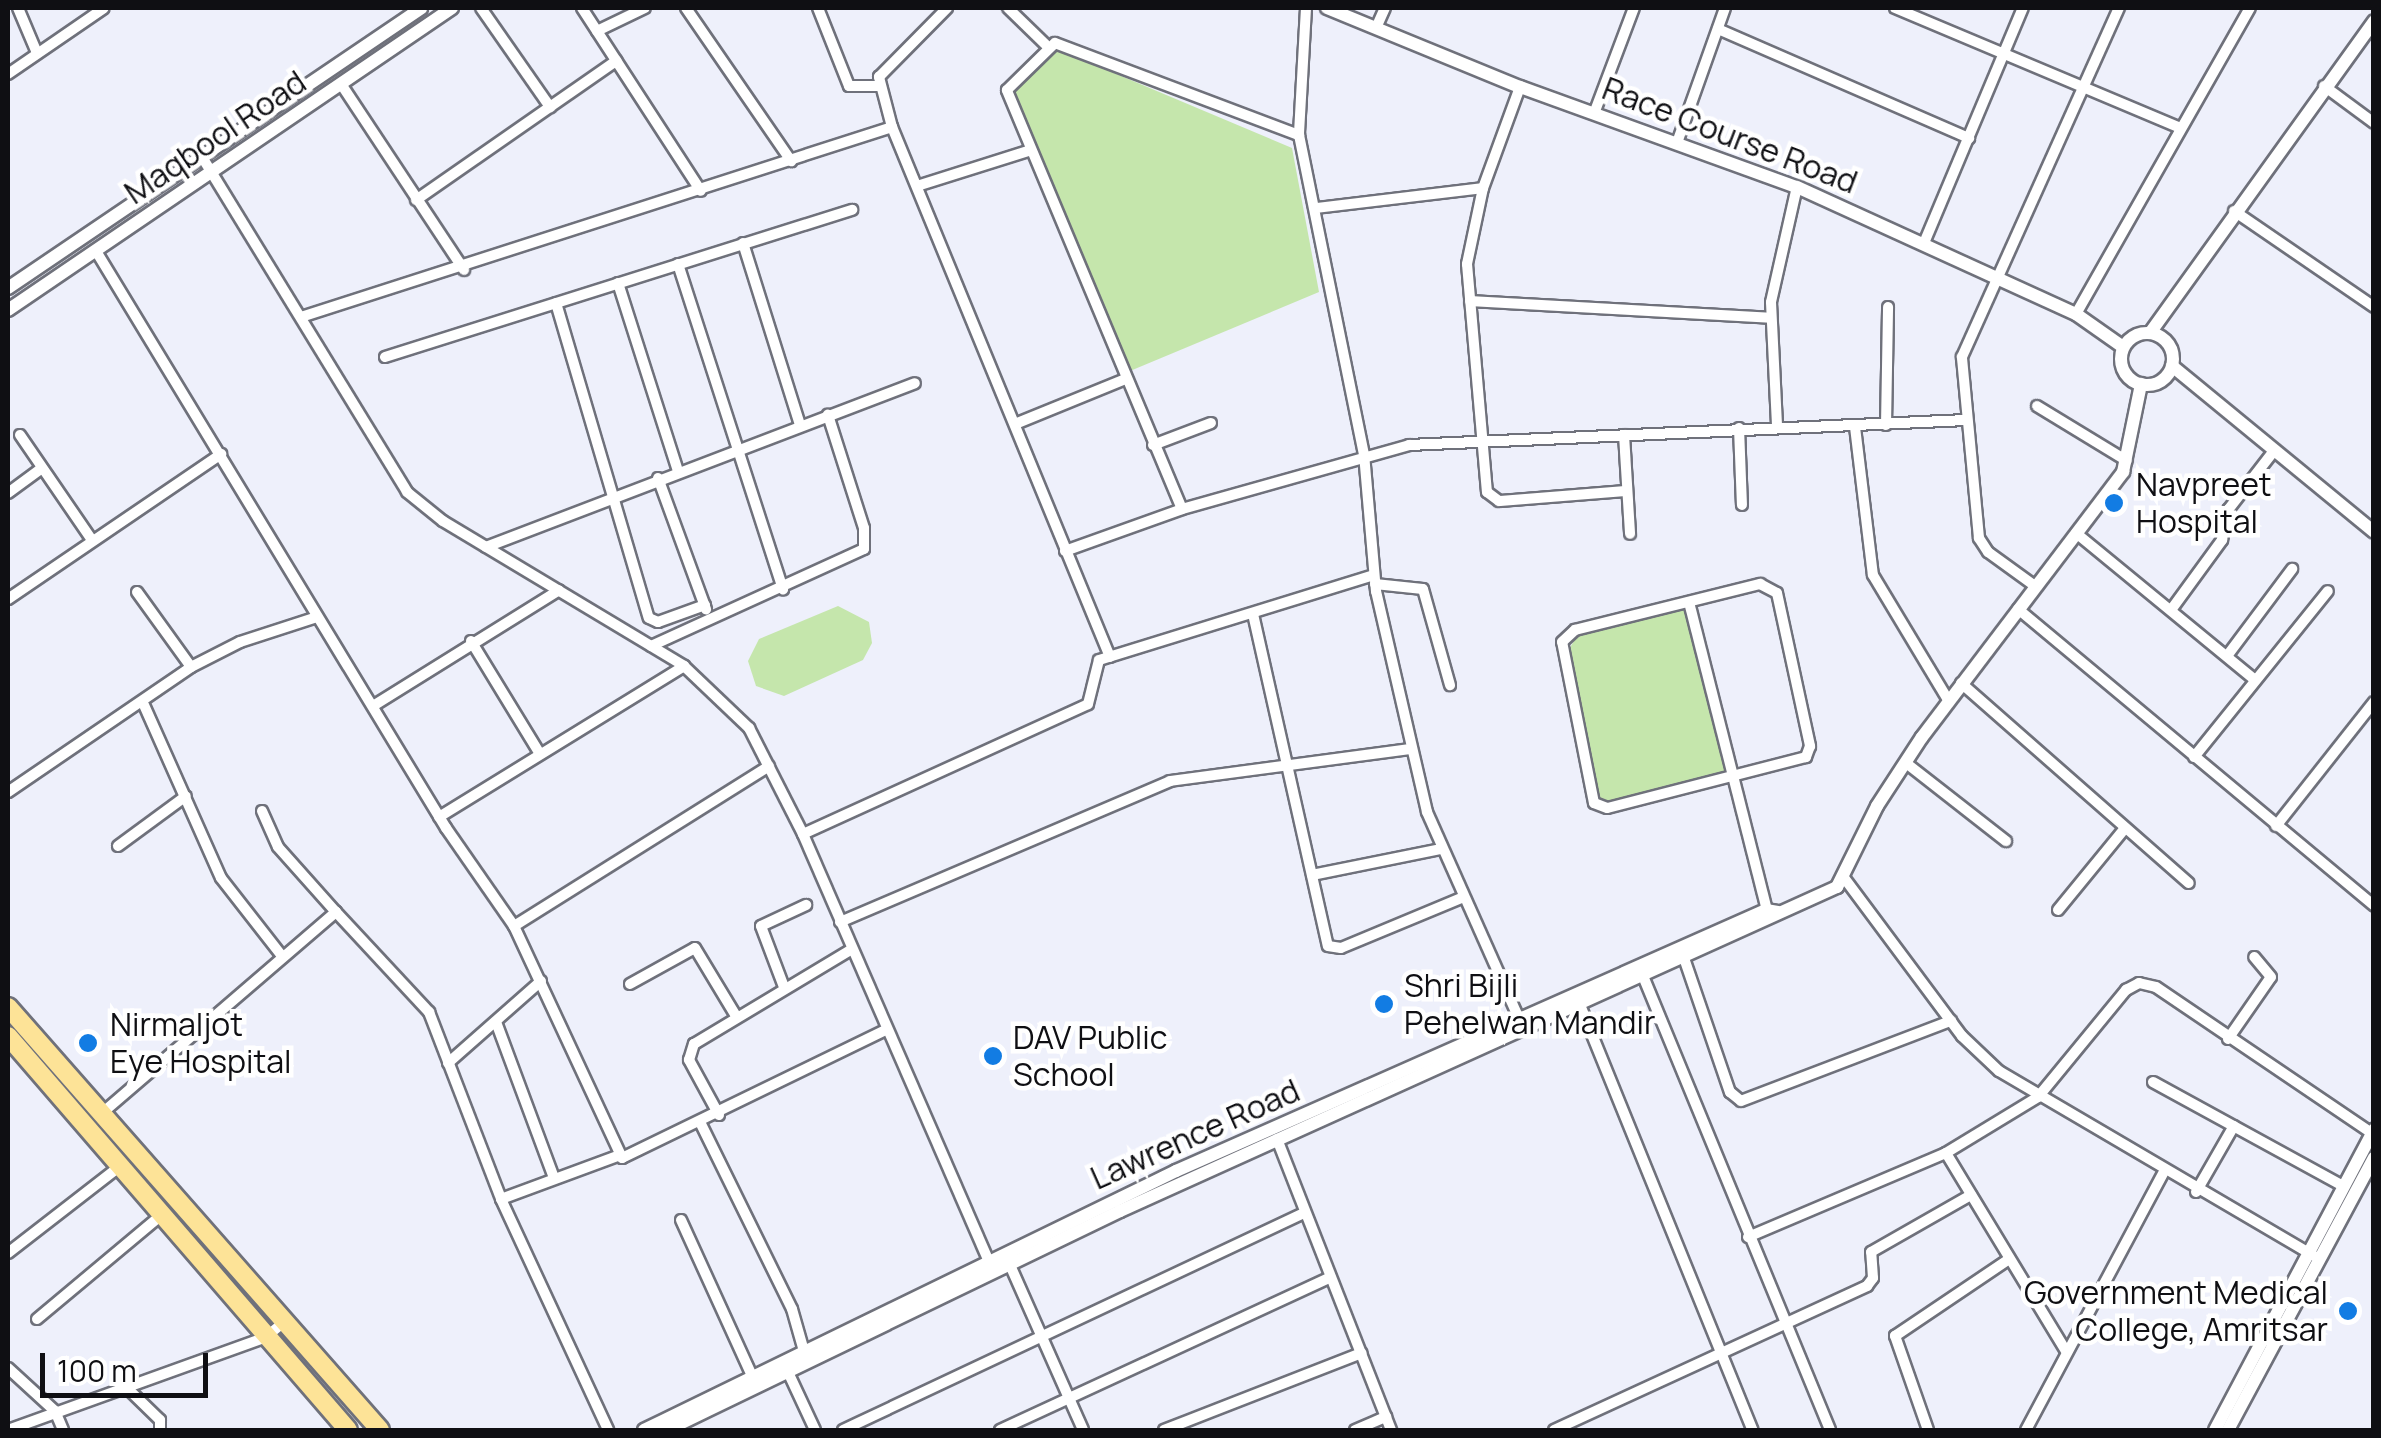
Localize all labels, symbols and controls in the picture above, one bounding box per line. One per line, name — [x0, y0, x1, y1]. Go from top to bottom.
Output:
street label: Maqbool Road — [117, 62, 313, 212]
street label: Race Course Road — [1597, 69, 1863, 201]
place label: Navpreet Hospital — [2136, 466, 2272, 541]
marker: Navpreet Hospital — [2101, 490, 2127, 516]
place label: Shri Bijli Pehelwan Mandir — [1404, 967, 1655, 1042]
marker: Shri Bijli Pehelwan Mandir — [1373, 993, 1395, 1015]
place label: Nirmaljot Eye Hospital — [110, 1006, 292, 1081]
place label: DAV Public School — [1013, 1019, 1168, 1094]
marker: Nirmaljot Eye Hospital — [75, 1030, 101, 1056]
marker: DAV Public School — [982, 1045, 1004, 1067]
street label: Lawrence Road — [1085, 1071, 1305, 1197]
place label: Government Medical College, Amritsar — [2024, 1274, 2328, 1349]
marker: Government Medical College, Amritsar — [2337, 1300, 2359, 1322]
scale bar — [45, 1333, 212, 1395]
text: 100 m — [57, 1350, 137, 1391]

